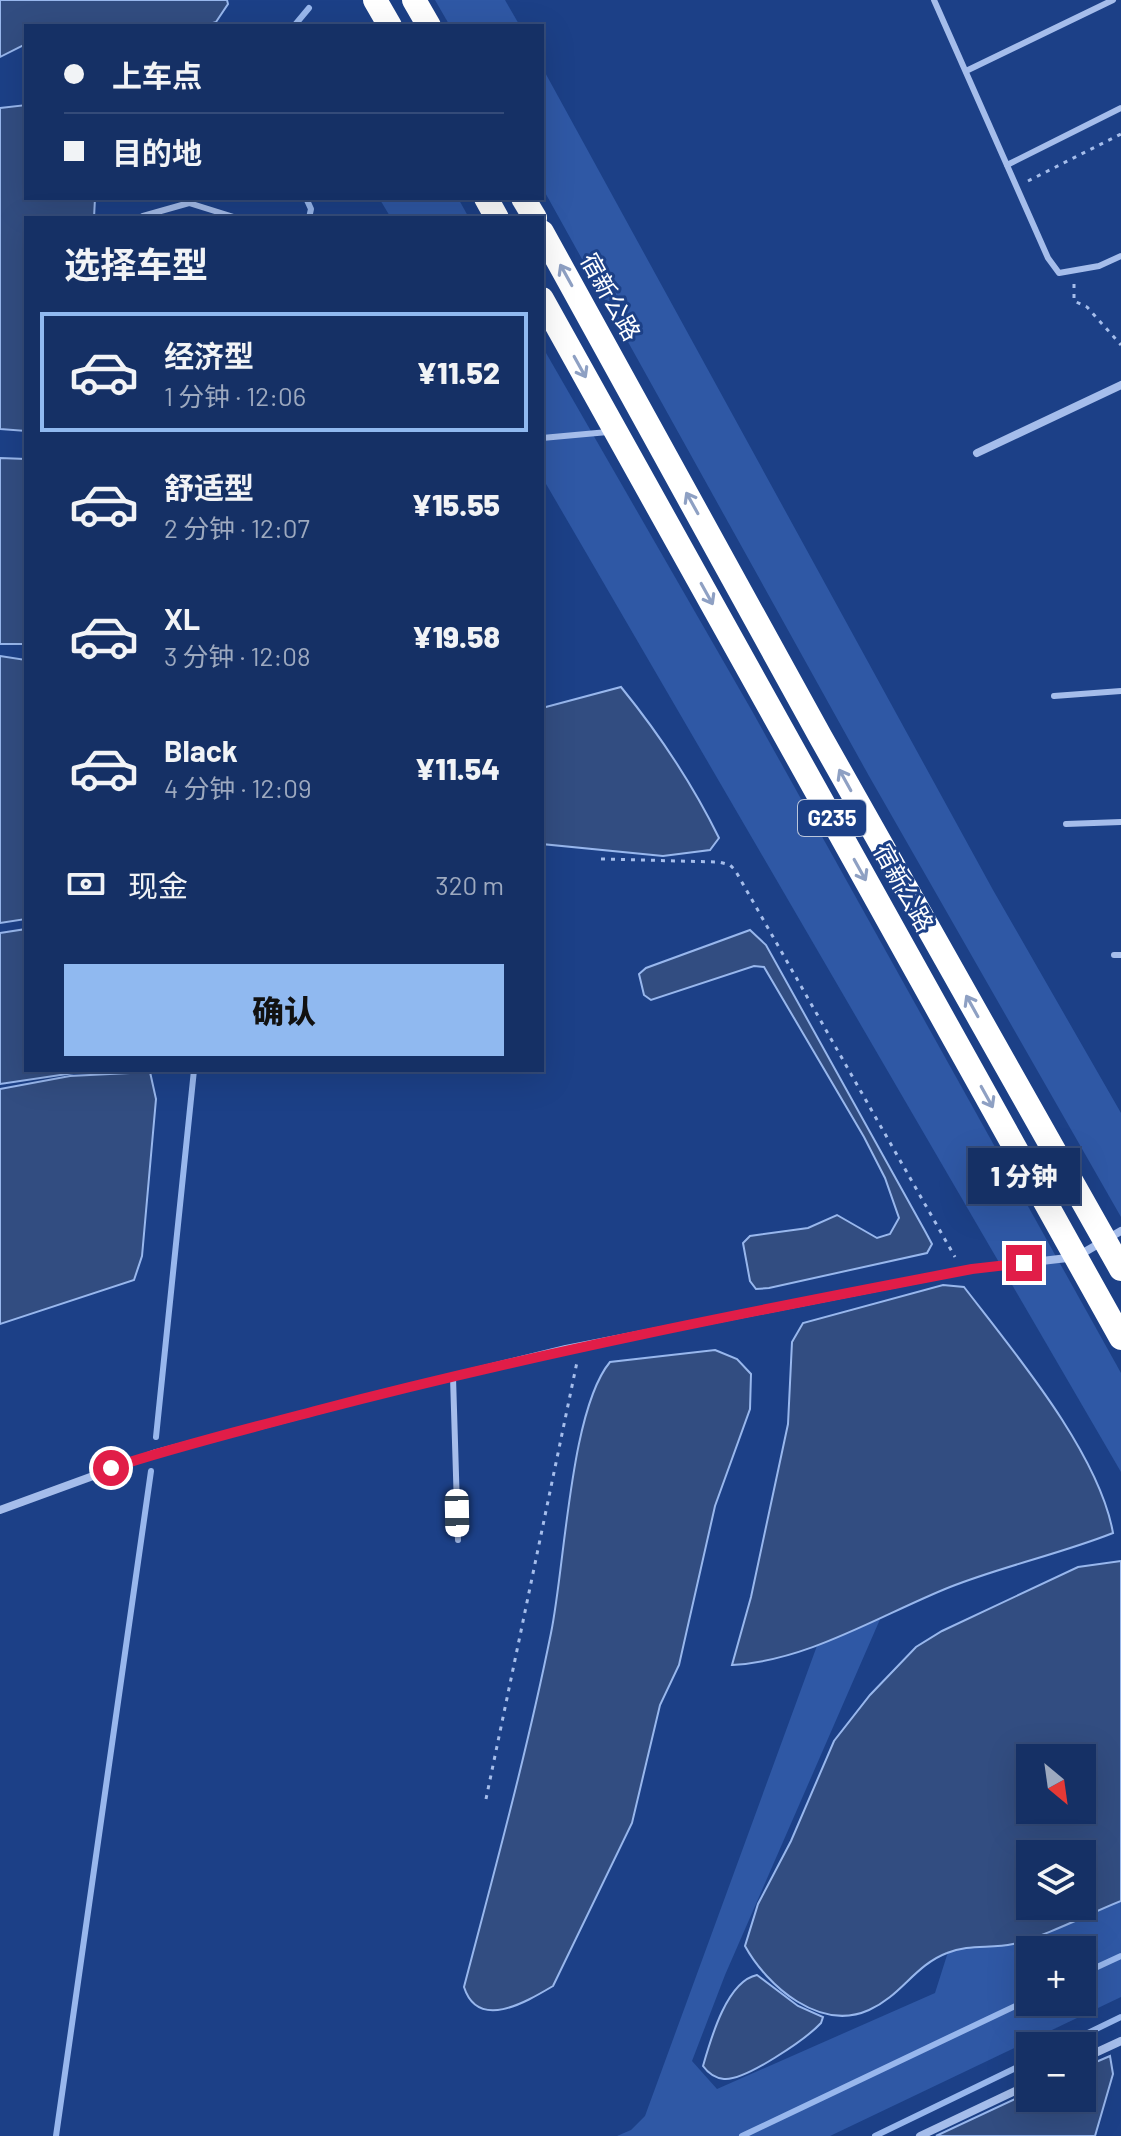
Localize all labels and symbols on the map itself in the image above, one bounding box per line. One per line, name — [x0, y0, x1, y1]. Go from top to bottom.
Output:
street label: 宿新公路 — [575, 247, 647, 345]
one-way arrow — [558, 264, 573, 288]
one-way arrow — [572, 355, 588, 378]
one-way arrow — [683, 492, 699, 515]
one-way arrow — [699, 582, 715, 605]
one-way arrow — [836, 769, 852, 792]
road number: G235 — [798, 800, 866, 836]
street label: 宿新公路 — [868, 838, 940, 936]
one-way arrow — [853, 858, 869, 881]
one-way arrow — [964, 995, 979, 1019]
one-way arrow — [979, 1085, 995, 1108]
callout: 1 分钟 — [968, 1147, 1080, 1203]
route end — [1006, 1245, 1042, 1281]
route start — [93, 1450, 129, 1486]
car — [445, 1489, 469, 1537]
north arrow — [1016, 1744, 1096, 1824]

